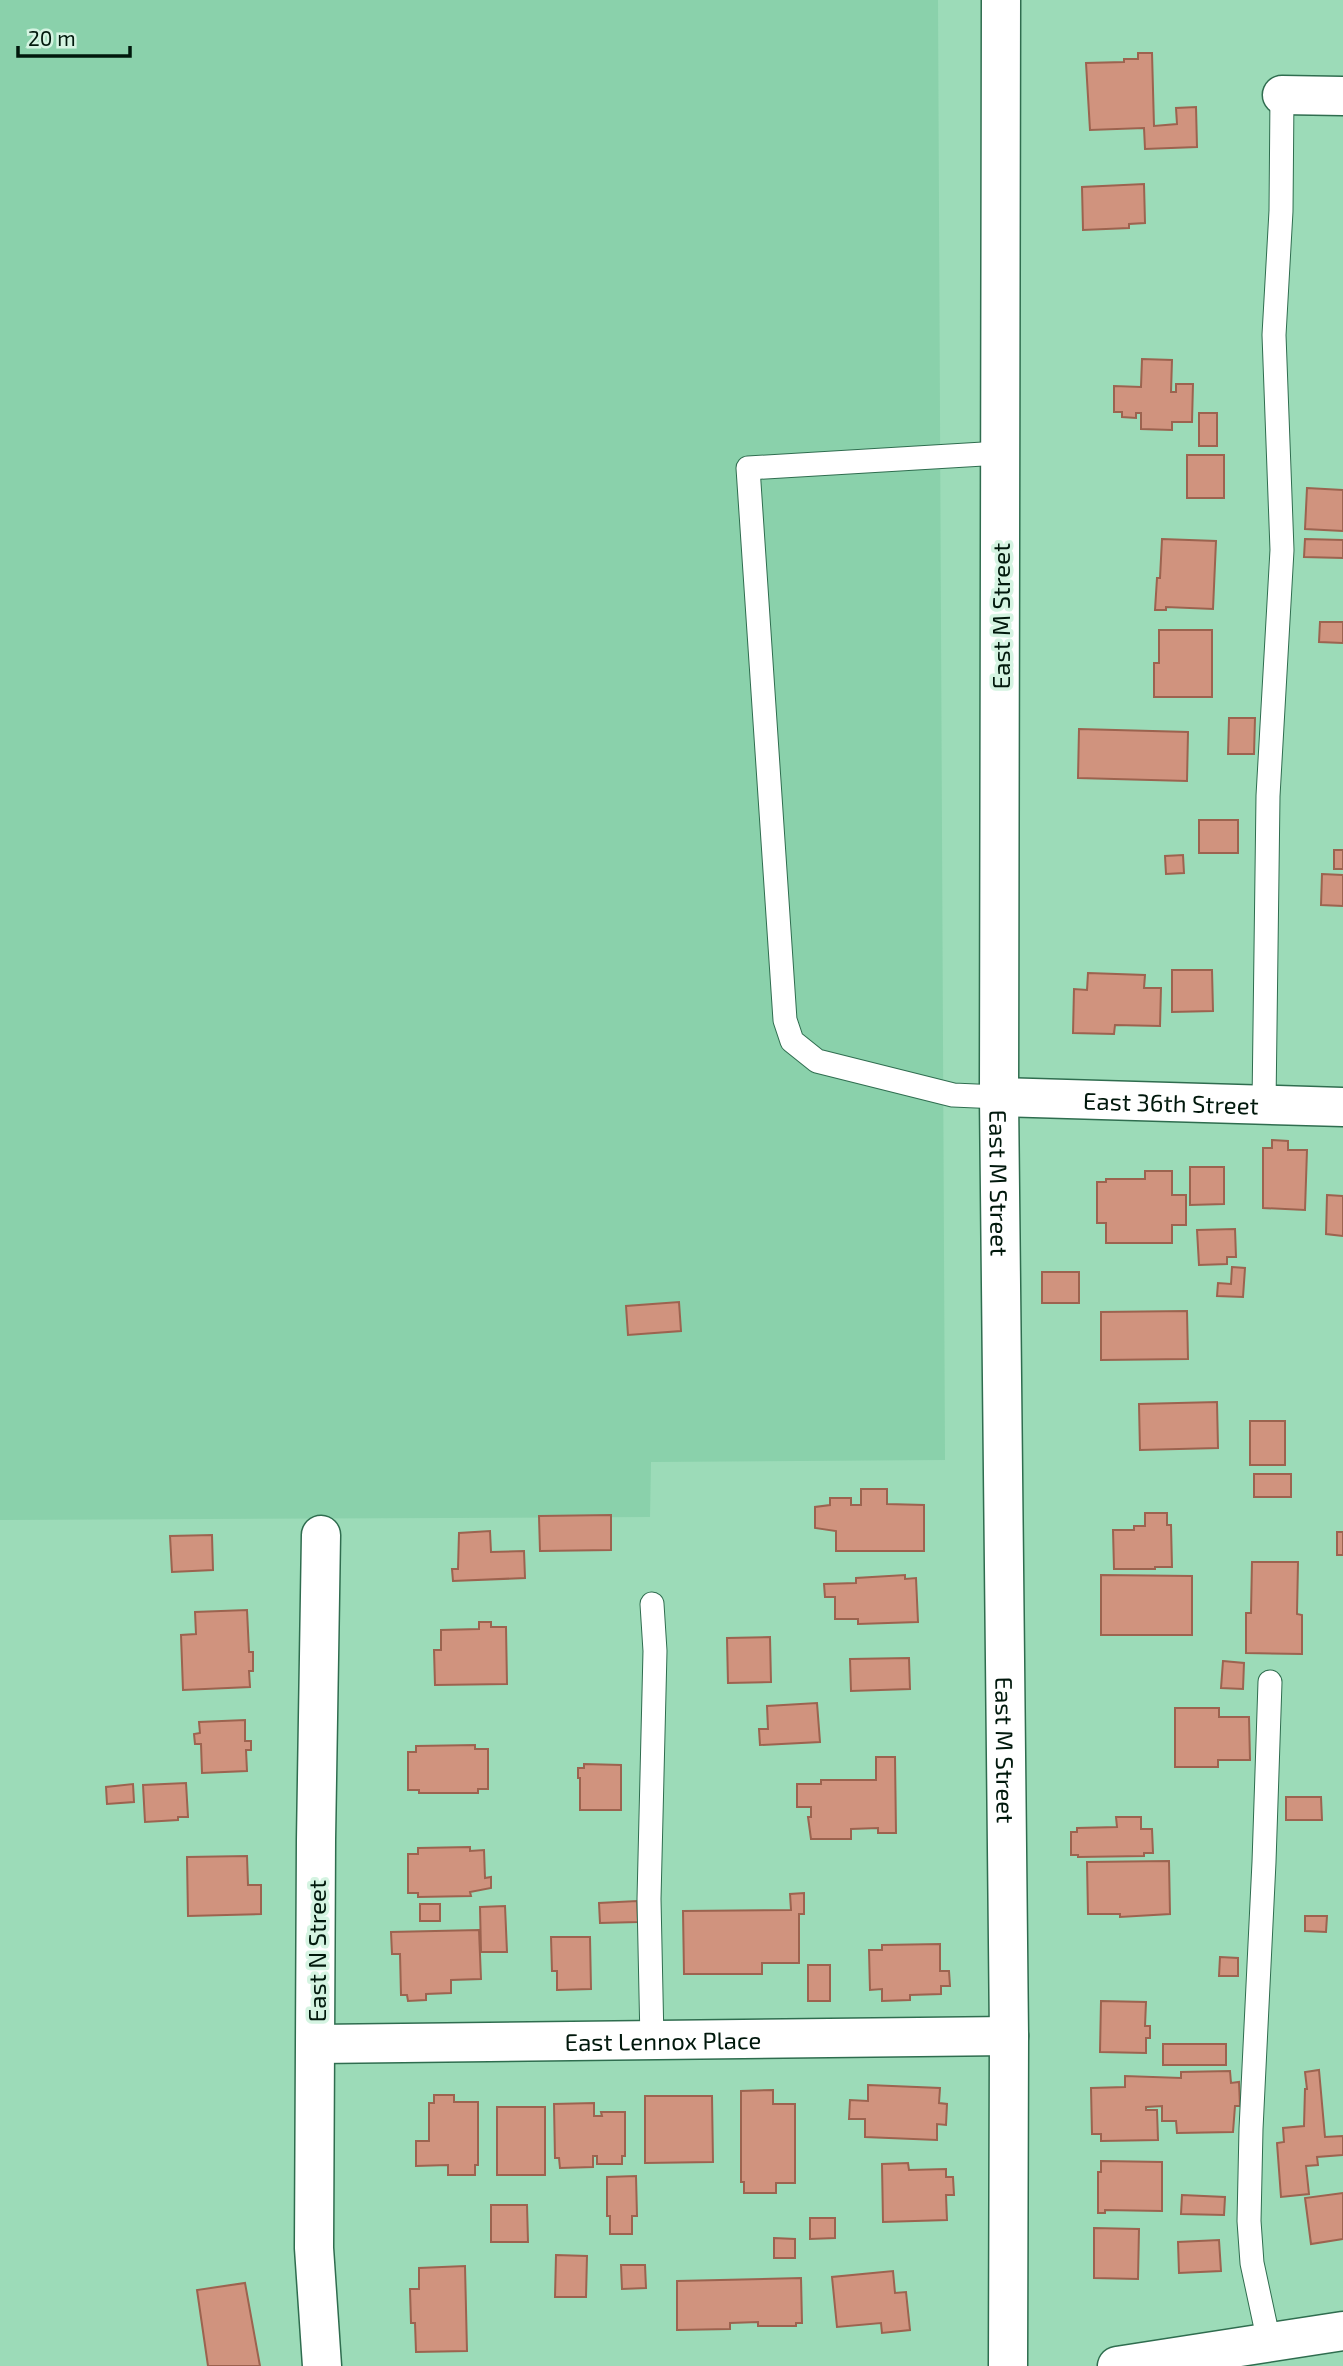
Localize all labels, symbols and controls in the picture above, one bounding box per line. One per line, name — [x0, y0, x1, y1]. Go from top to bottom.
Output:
scale bar — [18, 14, 130, 58]
text: 20 m — [28, 25, 76, 50]
street label: East M Street — [986, 543, 1015, 689]
street label: East 36th Street — [1083, 1085, 1259, 1119]
street label: East M Street — [985, 1110, 1015, 1256]
street label: East M Street — [991, 1677, 1021, 1823]
street label: East N Street — [302, 1880, 331, 2022]
street label: East Lennox Place — [564, 2024, 762, 2056]

